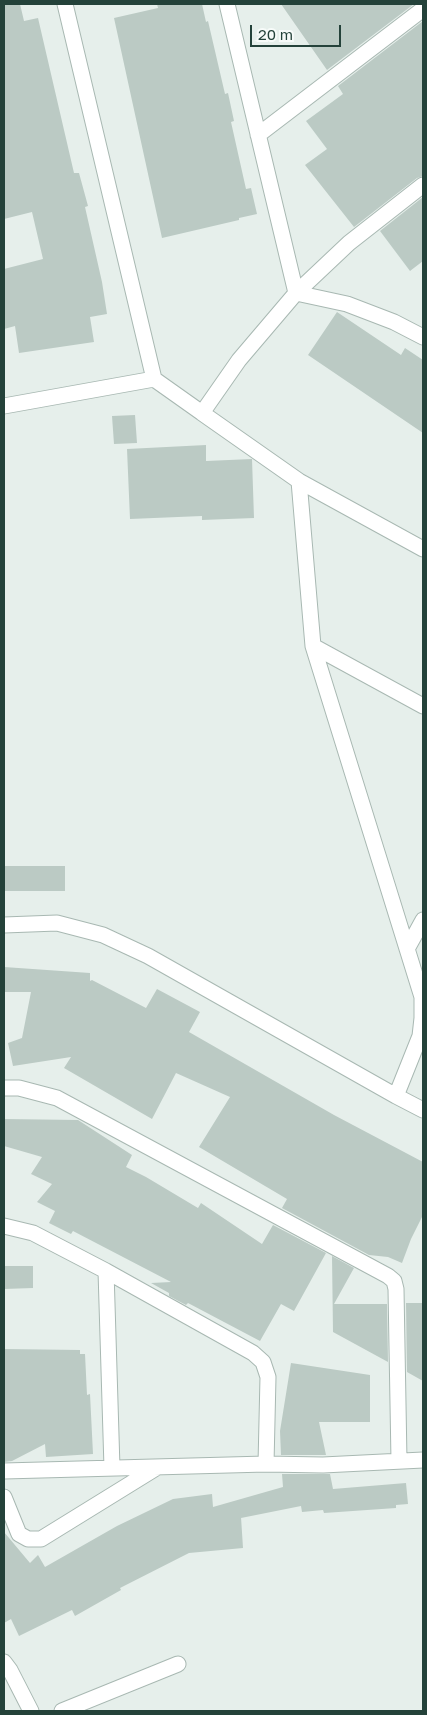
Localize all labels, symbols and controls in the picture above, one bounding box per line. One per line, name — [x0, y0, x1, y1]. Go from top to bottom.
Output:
scale bar — [252, 15, 343, 47]
text: 20 m — [258, 25, 293, 43]

